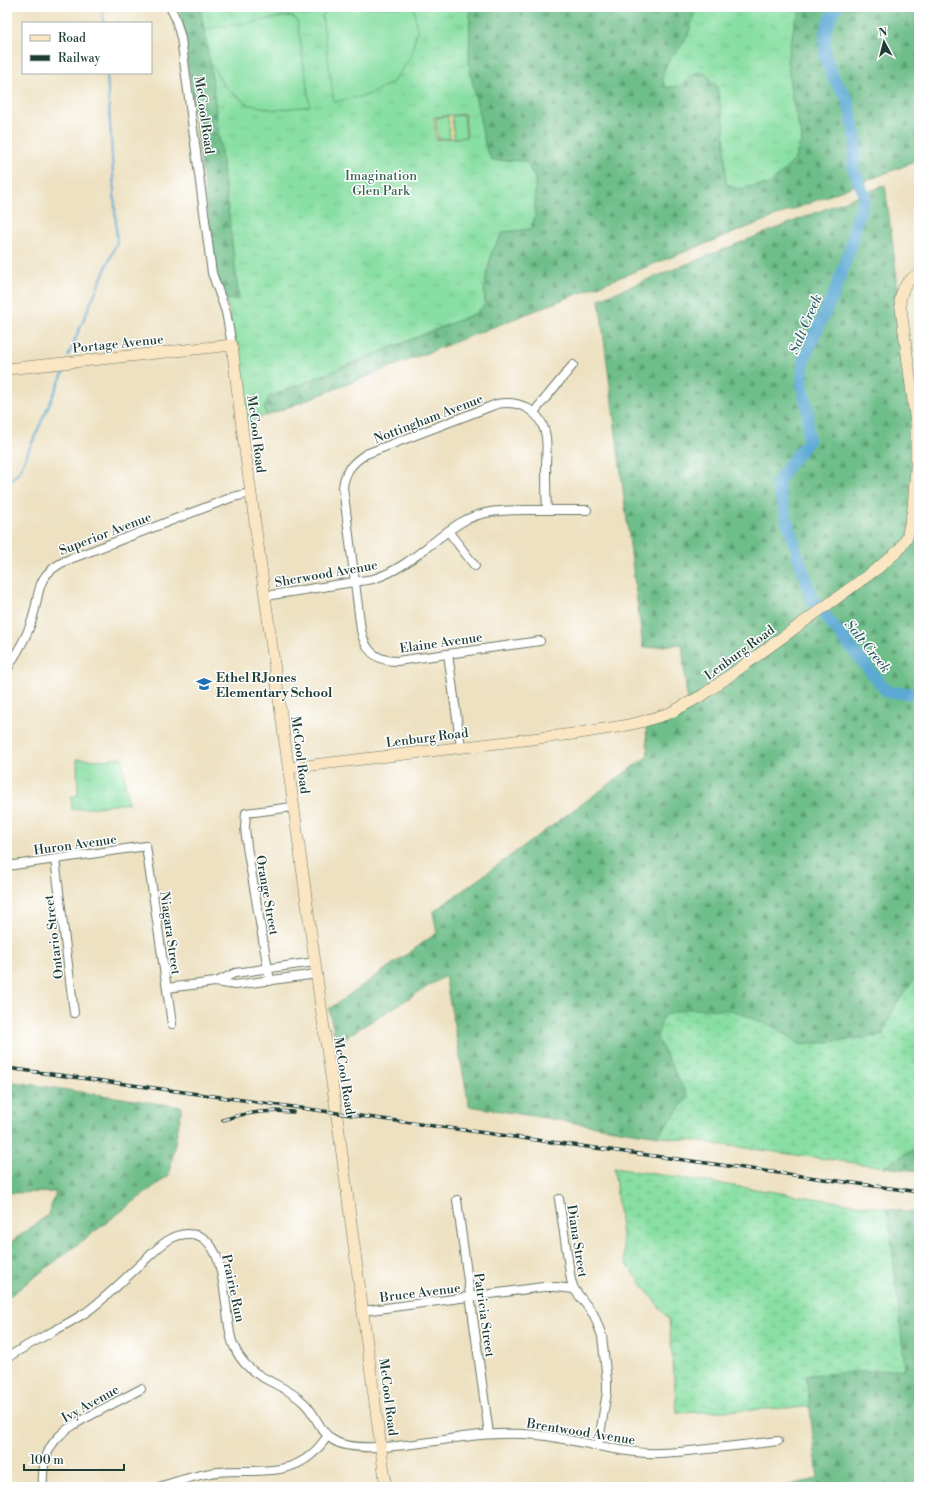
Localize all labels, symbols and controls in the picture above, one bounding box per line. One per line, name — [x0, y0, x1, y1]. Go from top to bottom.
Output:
legend — [22, 22, 152, 74]
north arrow — [864, 22, 904, 62]
text: N — [878, 26, 888, 41]
text: Road — [58, 31, 86, 46]
text: Railway — [58, 51, 100, 66]
street label: McCool Road — [191, 75, 217, 156]
park label: Imagination Glen Park — [345, 168, 417, 199]
water label: Salt Creek — [785, 292, 827, 357]
street label: Portage Avenue — [72, 331, 165, 357]
street label: Nottingham Avenue — [371, 391, 486, 447]
street label: McCool Road — [243, 394, 269, 475]
street label: Superior Avenue — [57, 509, 154, 559]
street label: Sherwood Avenue — [273, 557, 379, 591]
water label: Salt Creek — [840, 616, 894, 677]
street label: Lenburg Road — [701, 622, 778, 684]
street label: Elaine Avenue — [399, 629, 484, 657]
place label: Ethel R Jones Elementary School — [216, 670, 333, 701]
school or university icon: Ethel R Jones Elementary School — [195, 675, 213, 693]
street label: McCool Road — [287, 715, 313, 796]
street label: Lenburg Road — [385, 725, 470, 751]
street label: Huron Avenue — [32, 831, 118, 859]
street label: Orange Street — [252, 854, 282, 937]
street label: Niagara Street — [156, 890, 184, 976]
street label: Ontario Street — [41, 893, 67, 980]
street label: McCool Road — [330, 1036, 358, 1117]
street label: Diana Street — [563, 1204, 591, 1279]
street label: Prairie Run — [218, 1253, 248, 1324]
street label: Patricia Street — [470, 1272, 498, 1359]
street label: Bruce Avenue — [378, 1280, 462, 1306]
street label: McCool Road — [375, 1357, 401, 1438]
street label: Ivy Avenue — [59, 1381, 122, 1426]
street label: Brentwood Avenue — [524, 1415, 637, 1449]
scale bar — [24, 1446, 124, 1472]
text: 100 m — [30, 1453, 64, 1468]

